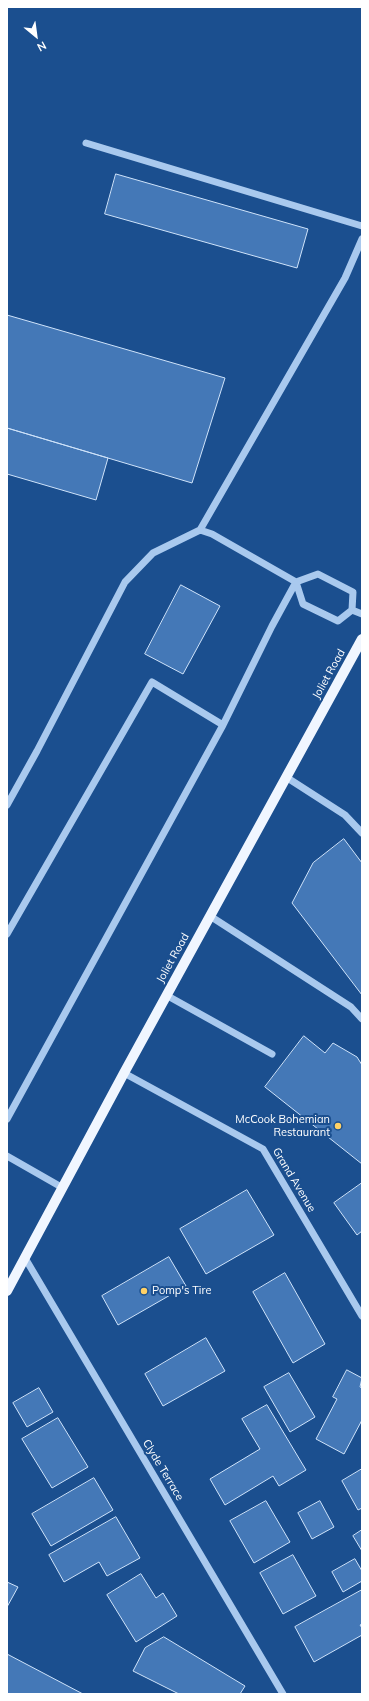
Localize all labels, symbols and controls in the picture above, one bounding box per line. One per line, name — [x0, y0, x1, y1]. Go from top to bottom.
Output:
north arrow — [16, 16, 56, 56]
text: N — [35, 38, 49, 55]
street label: Joliet Road — [310, 647, 348, 701]
street label: Joliet Road — [154, 931, 192, 985]
place label: McCook Bohemian Restaurant — [235, 1113, 330, 1139]
marker: McCook Bohemian Restaurant — [333, 1121, 343, 1131]
street label: Grand Avenue — [270, 1145, 318, 1215]
place label: Pomp's Tire — [152, 1284, 211, 1298]
marker: Pomp's Tire — [139, 1286, 149, 1296]
street label: Clyde Terrace — [140, 1437, 186, 1503]

